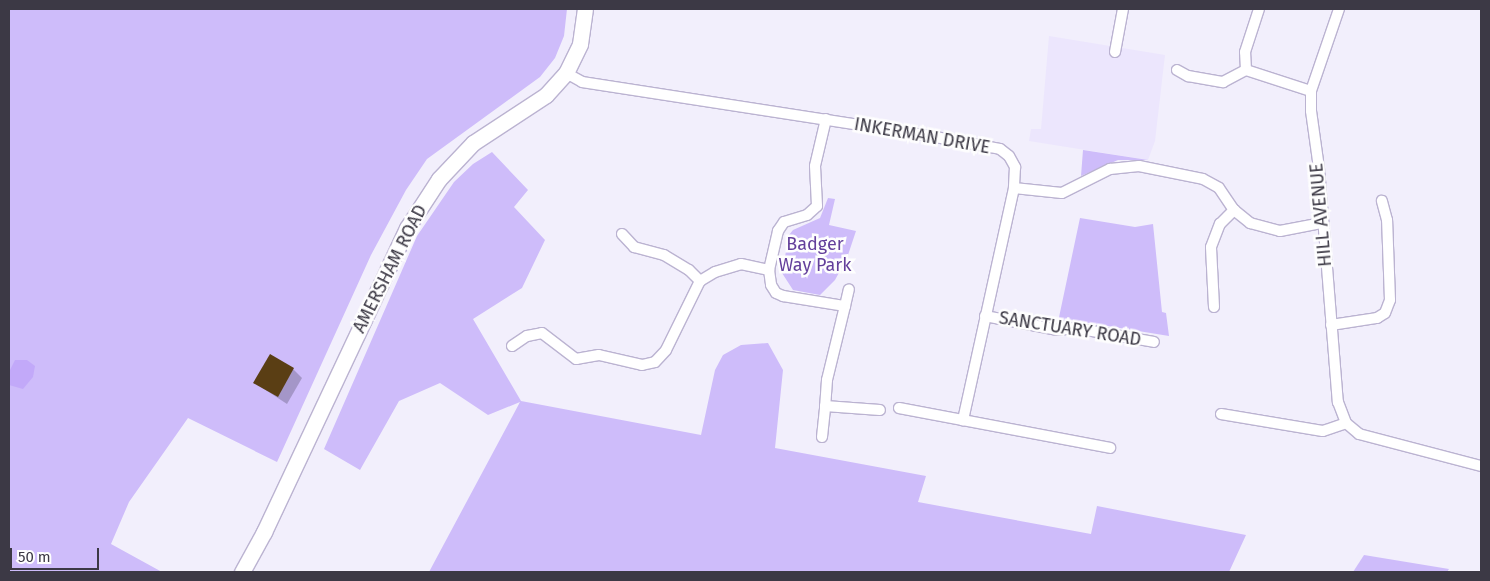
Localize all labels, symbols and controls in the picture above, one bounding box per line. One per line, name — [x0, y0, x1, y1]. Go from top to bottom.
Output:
street label: INKERMAN DRIVE — [852, 113, 992, 159]
street label: HILL AVENUE — [1306, 162, 1336, 268]
street label: AMERSHAM ROAD — [348, 201, 432, 337]
park label: Badger Way Park — [779, 234, 851, 276]
street label: SANCTUARY ROAD — [997, 307, 1143, 351]
scale bar — [12, 538, 101, 570]
text: 50 m — [18, 548, 51, 566]

